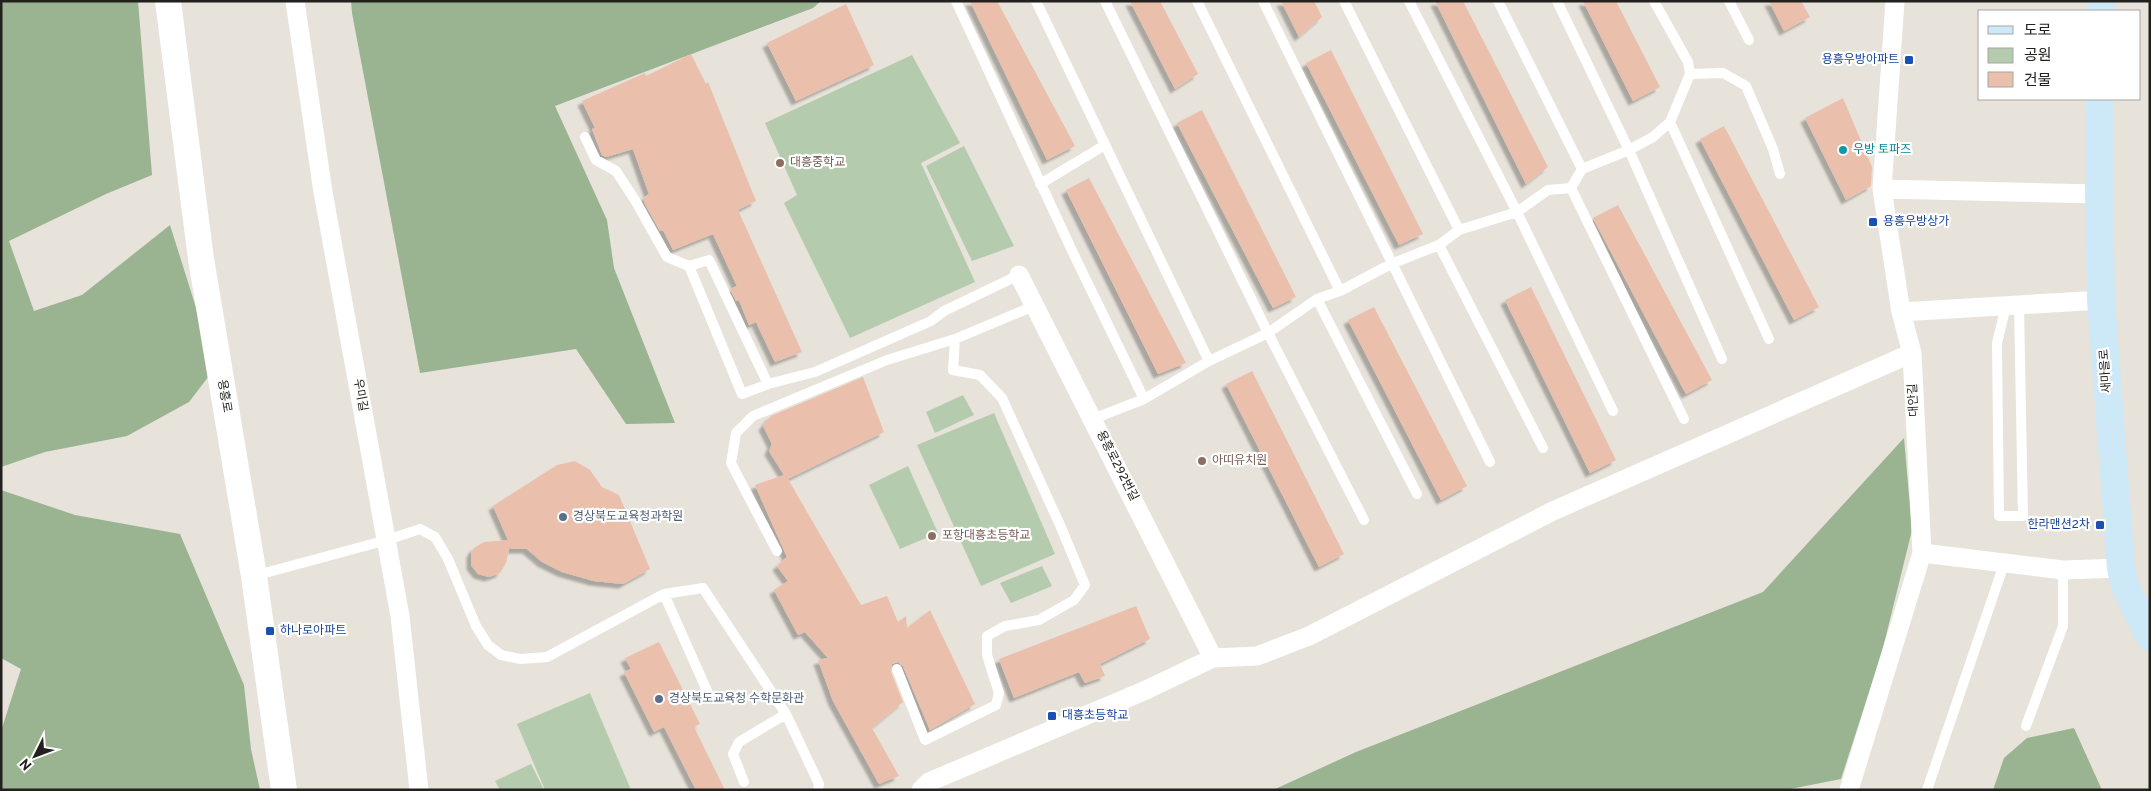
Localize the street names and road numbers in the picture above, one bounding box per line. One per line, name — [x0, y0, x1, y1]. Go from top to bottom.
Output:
street label: 새마을로 — [2096, 348, 2116, 394]
street label: 우미길 — [349, 377, 371, 413]
street label: 용흥로 — [213, 378, 235, 414]
street label: 대안길 — [1905, 383, 1923, 417]
street label: 용흥로292번길 — [1092, 428, 1142, 504]

